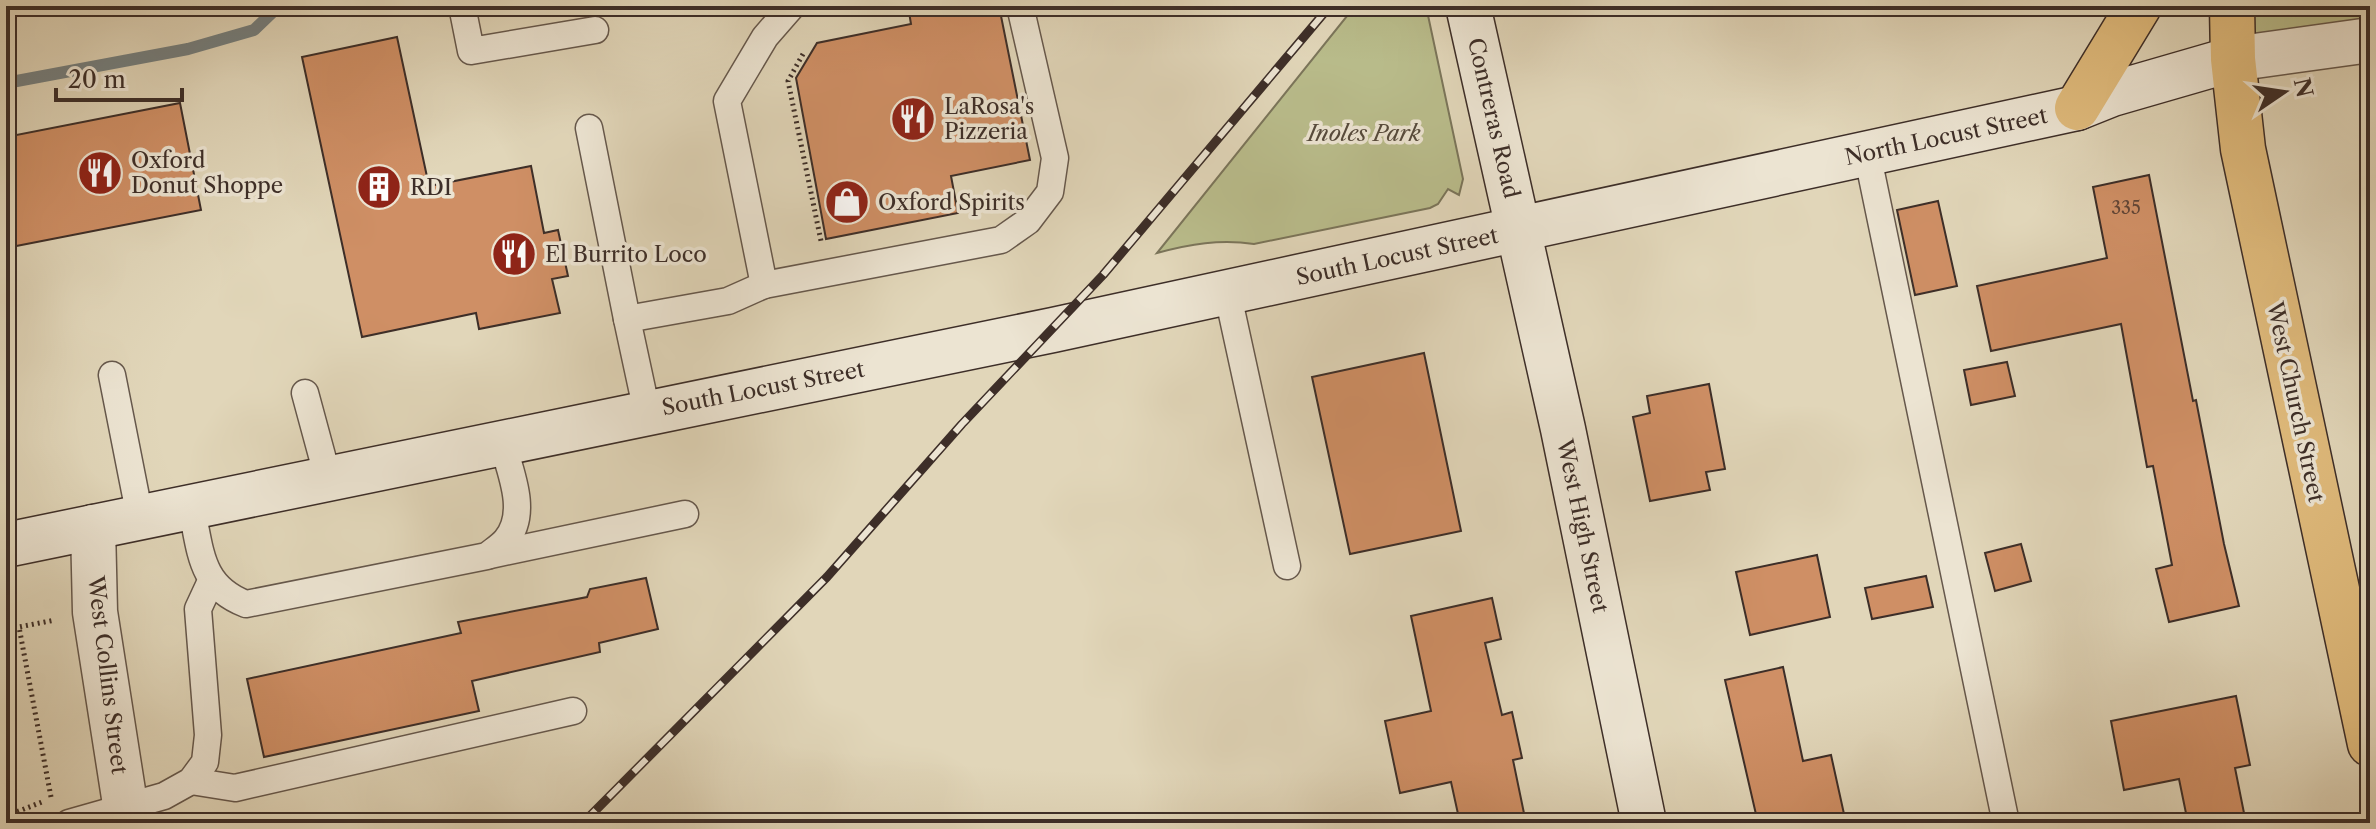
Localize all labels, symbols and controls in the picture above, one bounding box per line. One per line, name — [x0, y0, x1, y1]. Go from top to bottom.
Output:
street label: Contreras Road — [1462, 35, 1525, 201]
scale bar — [56, 52, 182, 102]
north arrow — [2244, 52, 2324, 132]
text: 20 m — [68, 65, 126, 94]
text: N — [2288, 75, 2318, 100]
place label: LaRosa's Pizzeria — [944, 93, 1034, 145]
restaurant icon: LaRosa's Pizzeria — [889, 95, 937, 143]
street label: North Locust Street — [1842, 102, 2050, 171]
park label: Inoles Park — [1305, 120, 1421, 147]
place label: Oxford Donut Shoppe — [131, 147, 283, 199]
restaurant icon: Oxford Donut Shoppe — [76, 149, 124, 197]
building icon: RDI — [355, 163, 403, 211]
place label: RDI — [410, 174, 452, 201]
shop icon: Oxford Spirits — [823, 178, 871, 226]
place label: Oxford Spirits — [878, 189, 1025, 216]
house number: 335 — [2111, 197, 2141, 219]
street label: South Locust Street — [1294, 222, 1501, 291]
restaurant icon: El Burrito Loco — [490, 230, 538, 278]
place label: El Burrito Loco — [545, 241, 707, 268]
street label: West Church Street — [2261, 298, 2330, 505]
street label: South Locust Street — [659, 356, 867, 421]
street label: West High Street — [1551, 436, 1614, 616]
street label: West Collins Street — [82, 573, 133, 776]

